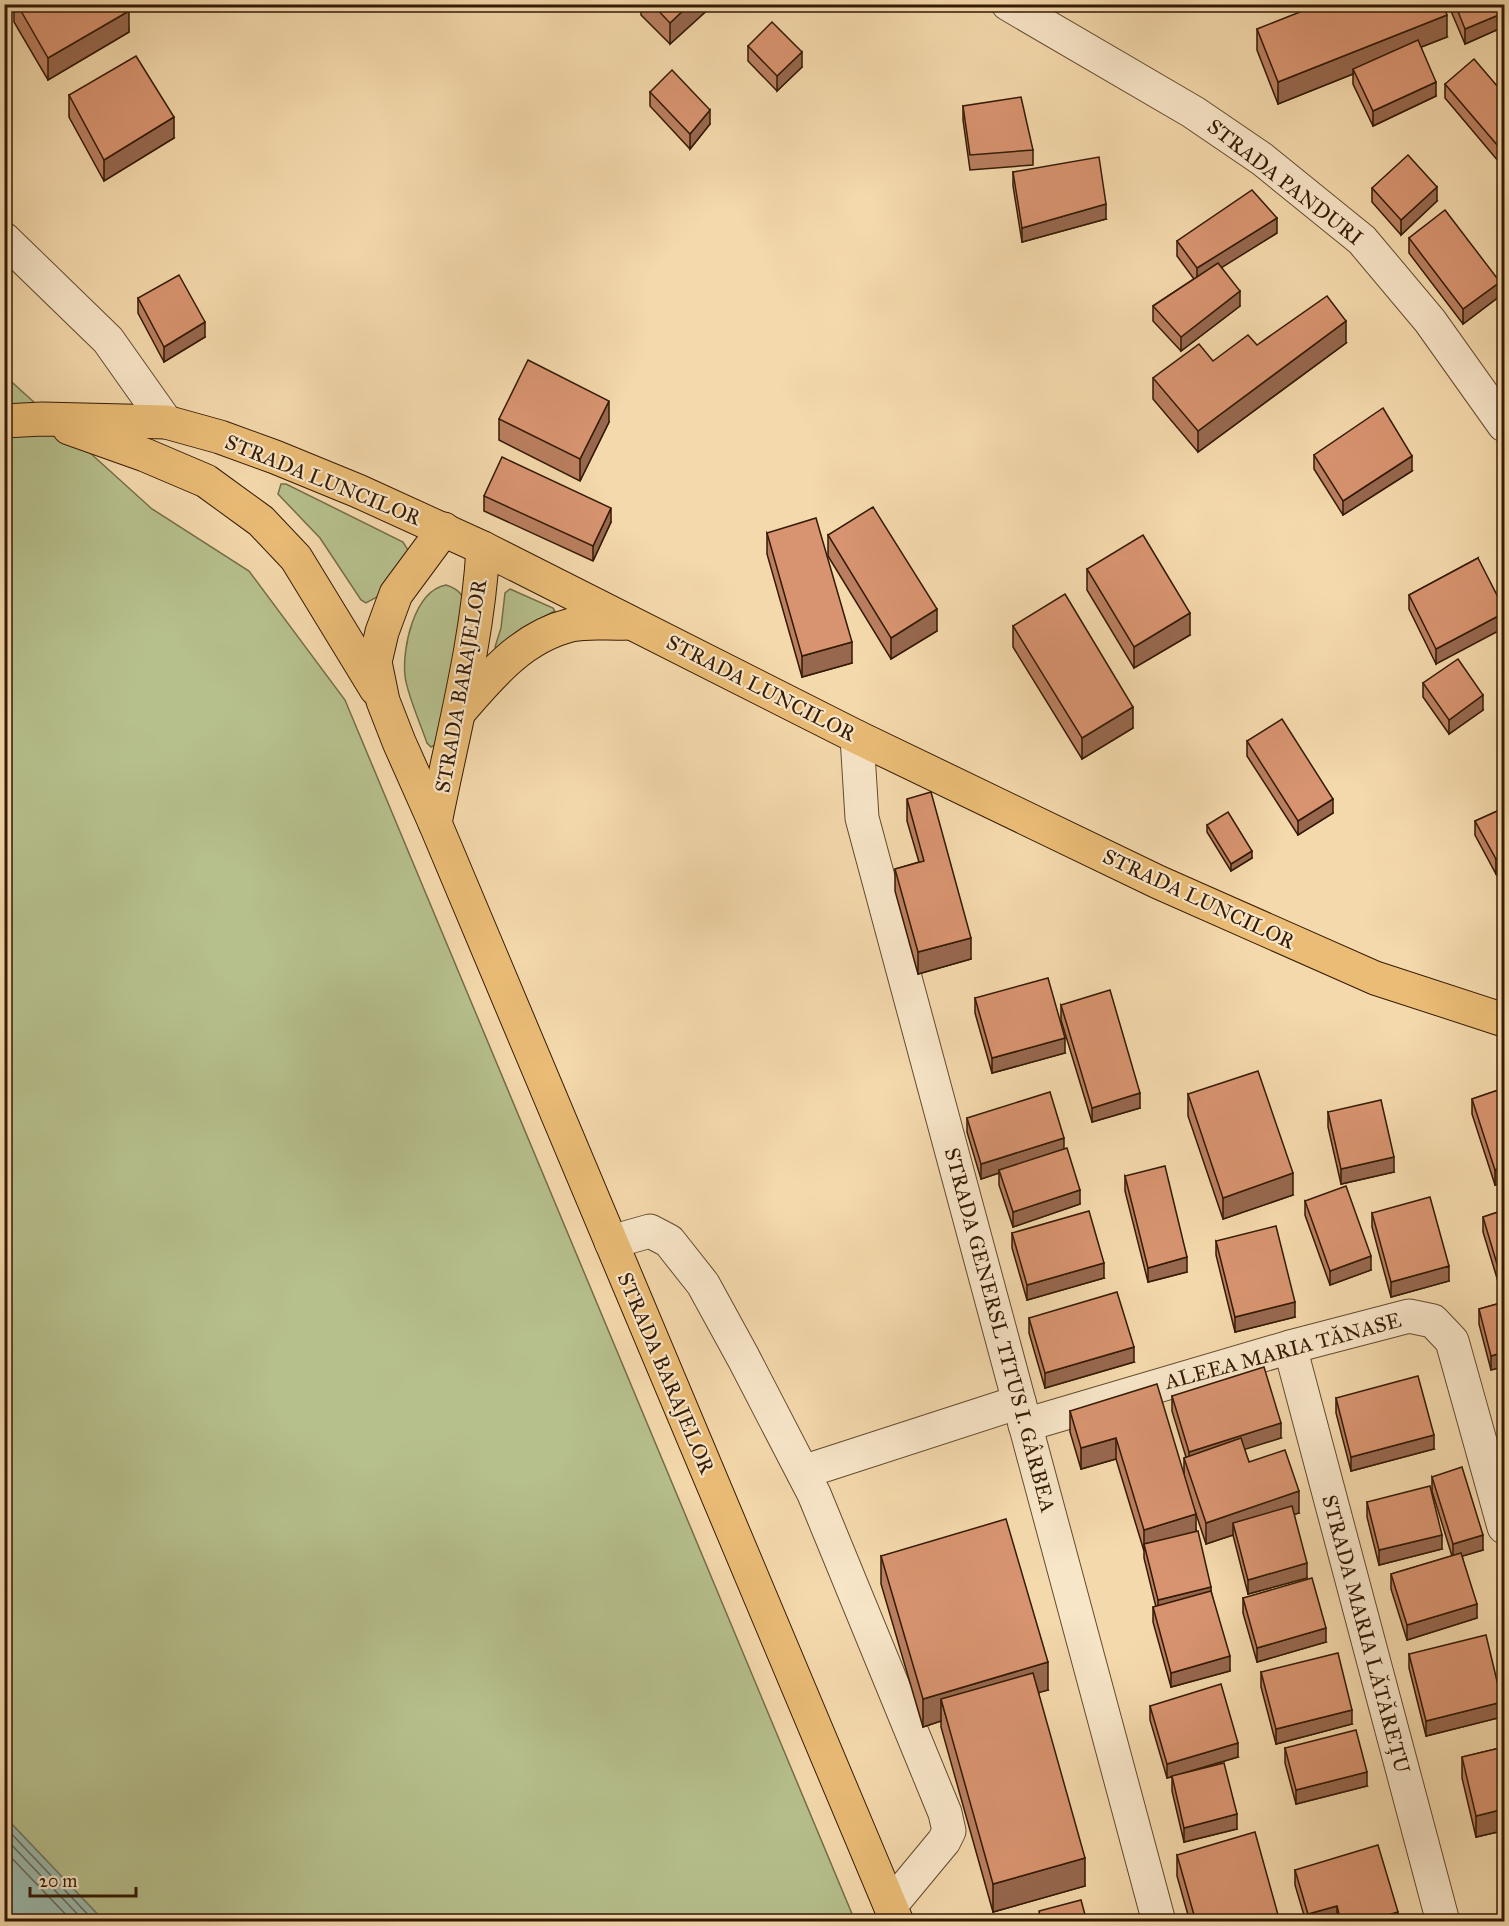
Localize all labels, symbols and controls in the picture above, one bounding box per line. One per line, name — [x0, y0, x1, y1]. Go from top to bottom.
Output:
street label: STRADA PANDURI — [1202, 113, 1368, 251]
street label: STRADA LUNCILOR — [221, 429, 426, 532]
street label: STRADA BARAJELOR — [429, 576, 493, 795]
street label: STRADA LUNCILOR — [662, 629, 861, 748]
street label: STRADA LUNCILOR — [1099, 843, 1300, 955]
street label: STRADA GENERSL TITUS I. GÂRBEA — [939, 1145, 1061, 1515]
street label: STRADA BARAJELOR — [612, 1268, 721, 1479]
street label: ALEEA MARIA TĂNASE — [1161, 1307, 1404, 1395]
street label: STRADA MARIA LĂTĂREŢU — [1316, 1492, 1416, 1776]
scale bar — [30, 1860, 136, 1898]
text: 20 m — [39, 1870, 77, 1892]

